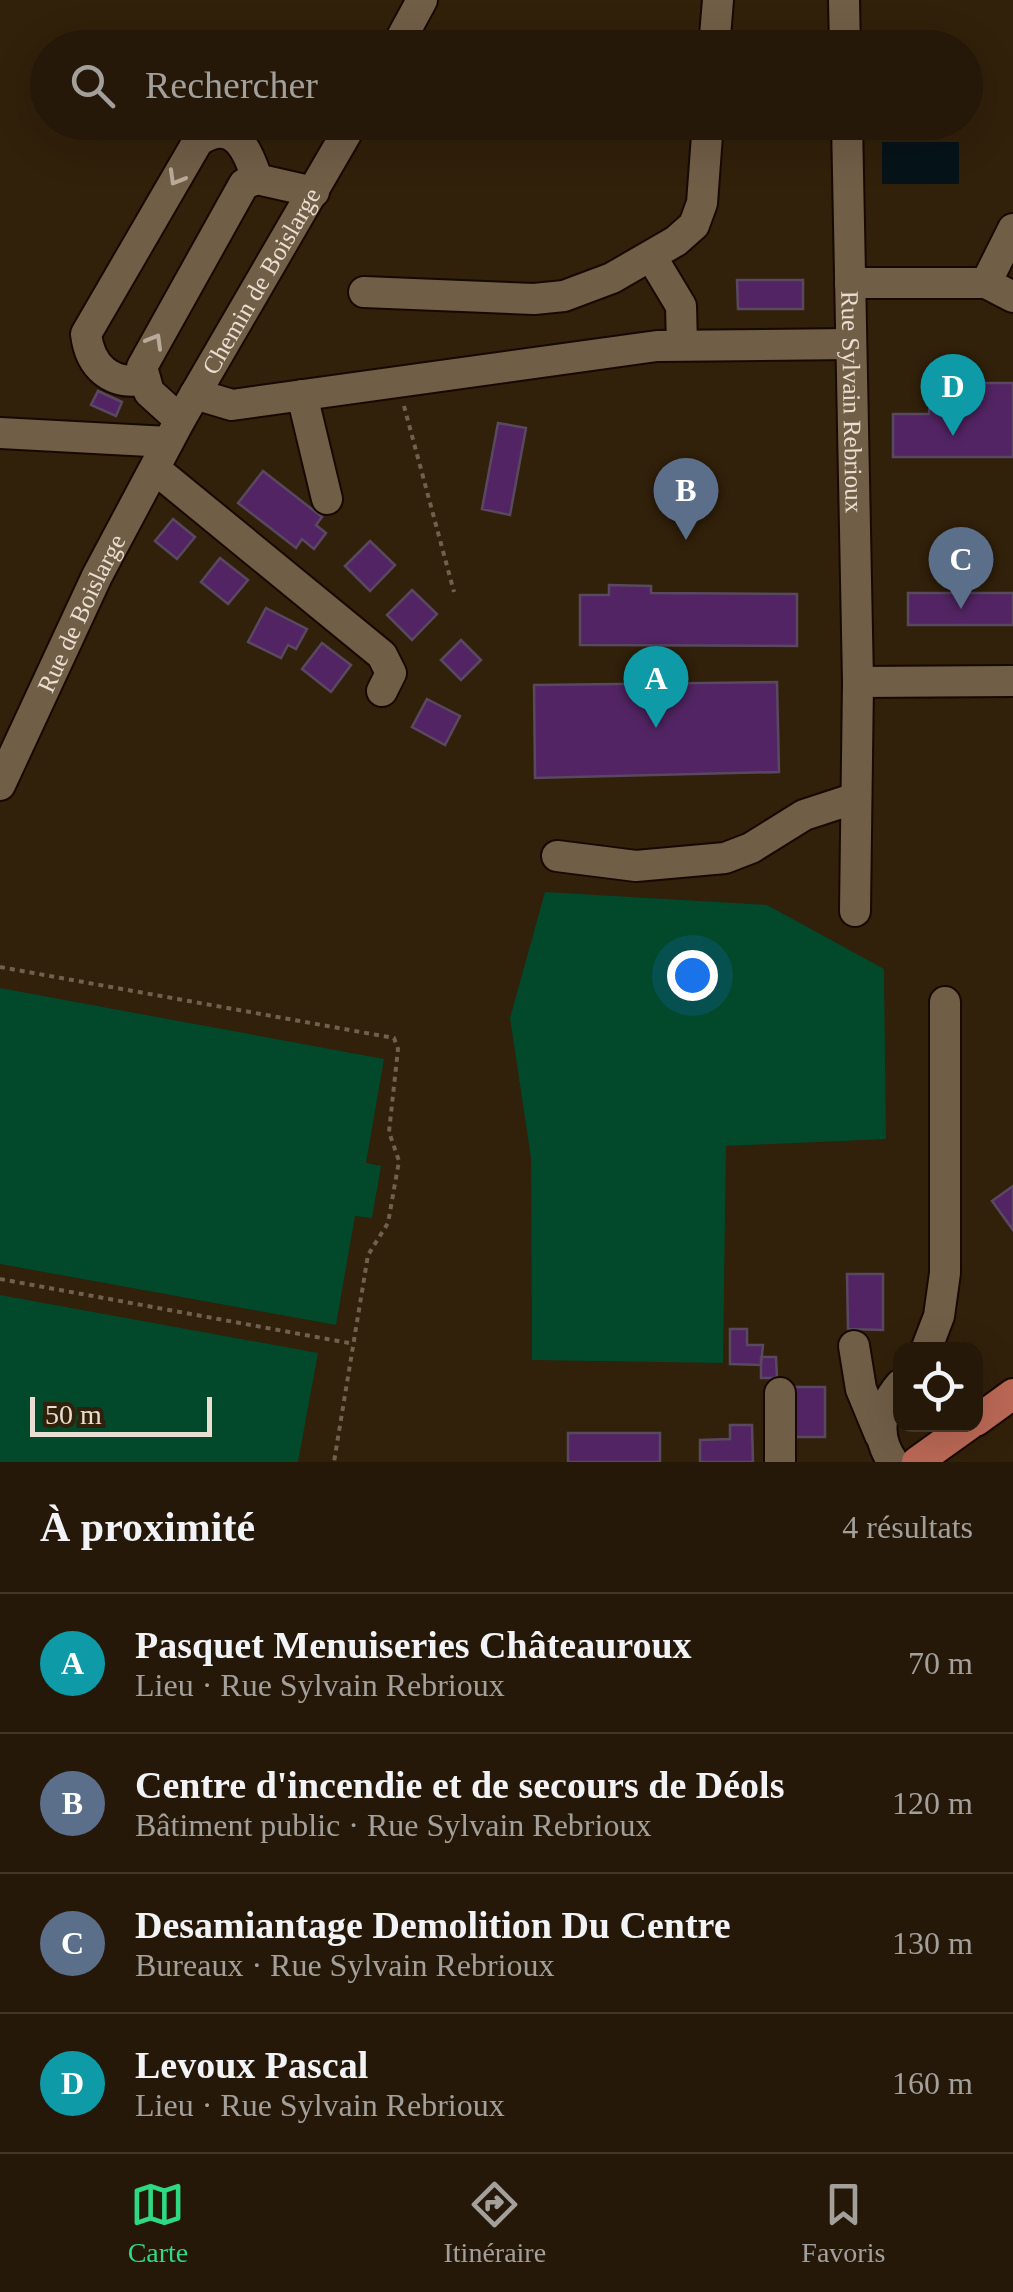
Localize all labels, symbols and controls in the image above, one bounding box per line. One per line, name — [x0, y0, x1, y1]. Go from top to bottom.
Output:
search box — [30, 30, 983, 140]
icon: search — [65, 58, 120, 113]
text: Rechercher — [145, 64, 318, 106]
one-way arrow — [169, 167, 188, 185]
street label: Chemin de Boislarge — [196, 183, 325, 379]
street label: Rue Sylvain Rebrioux — [837, 291, 868, 514]
one-way arrow — [143, 334, 163, 352]
pin: D — [920, 354, 986, 436]
pin: B — [654, 458, 718, 540]
pin: C — [928, 526, 994, 609]
street label: Rue de Boislarge — [32, 529, 130, 696]
pin: A — [624, 646, 688, 728]
your location — [667, 950, 718, 1001]
map controls — [893, 1342, 983, 1432]
button: locate — [893, 1342, 983, 1432]
scale bar — [30, 1392, 212, 1436]
text: 50 m — [45, 1399, 102, 1430]
text: À proximité — [40, 1504, 255, 1550]
text: 4 résultats — [842, 1509, 973, 1545]
text: Pasquet Menuiseries Châteauroux — [135, 1624, 692, 1666]
text: A — [61, 1645, 84, 1681]
text: 70 m — [908, 1645, 973, 1681]
text: Lieu · Rue Sylvain Rebrioux — [135, 1667, 505, 1703]
text: Centre d'incendie et de secours de Déols — [135, 1764, 784, 1806]
text: B — [62, 1785, 83, 1821]
text: 120 m — [892, 1785, 973, 1821]
text: Bâtiment public · Rue Sylvain Rebrioux — [135, 1807, 651, 1843]
text: Desamiantage Demolition Du Centre — [135, 1904, 731, 1946]
text: C — [61, 1925, 84, 1961]
text: 130 m — [892, 1925, 973, 1961]
text: Bureaux · Rue Sylvain Rebrioux — [135, 1947, 554, 1983]
text: Levoux Pascal — [135, 2044, 368, 2086]
text: D — [61, 2065, 84, 2101]
text: 160 m — [892, 2065, 973, 2101]
text: Lieu · Rue Sylvain Rebrioux — [135, 2087, 505, 2123]
tab: Carte — [128, 2177, 188, 2269]
tab: Itinéraire — [444, 2177, 546, 2269]
tab: Favoris — [801, 2177, 885, 2269]

